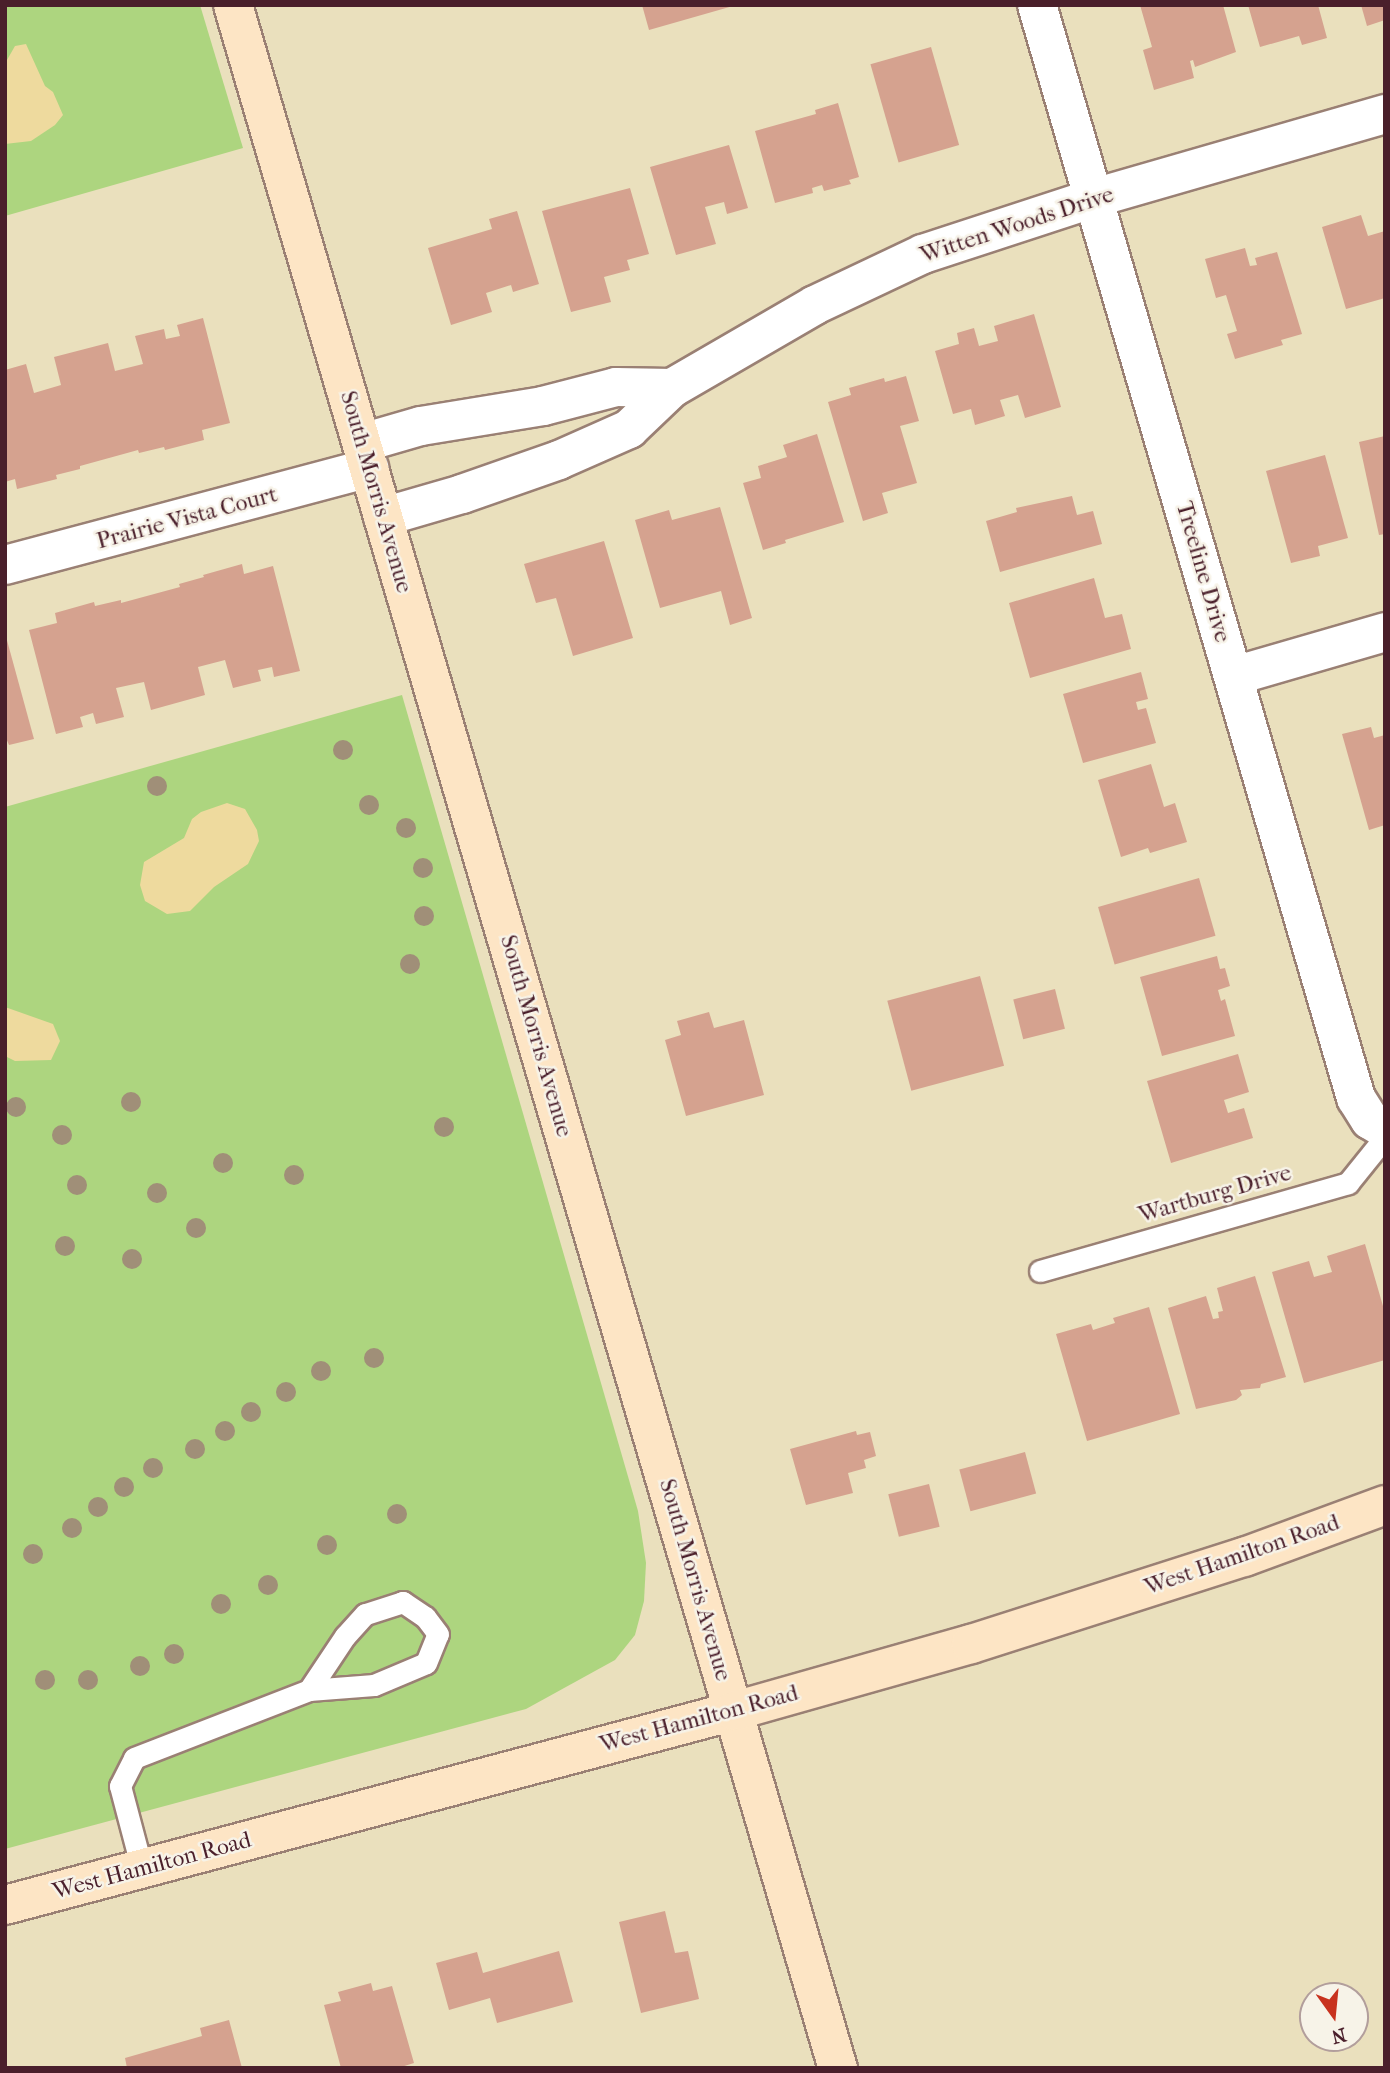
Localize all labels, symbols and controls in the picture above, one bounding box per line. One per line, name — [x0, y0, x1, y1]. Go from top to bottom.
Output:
street label: Witten Woods Drive — [917, 181, 1117, 269]
street label: South Morris Avenue — [334, 388, 418, 596]
street label: Prairie Vista Court — [94, 481, 280, 555]
street label: Treeline Drive — [1170, 498, 1236, 646]
street label: South Morris Avenue — [494, 932, 578, 1140]
street label: Wartburg Drive — [1135, 1159, 1295, 1229]
street label: South Morris Avenue — [653, 1476, 737, 1684]
street label: West Hamilton Road — [1141, 1509, 1343, 1601]
street label: West Hamilton Road — [597, 1679, 801, 1759]
street label: West Hamilton Road — [50, 1826, 254, 1906]
north arrow — [1299, 1982, 1369, 2052]
text: N — [1329, 2023, 1349, 2048]

